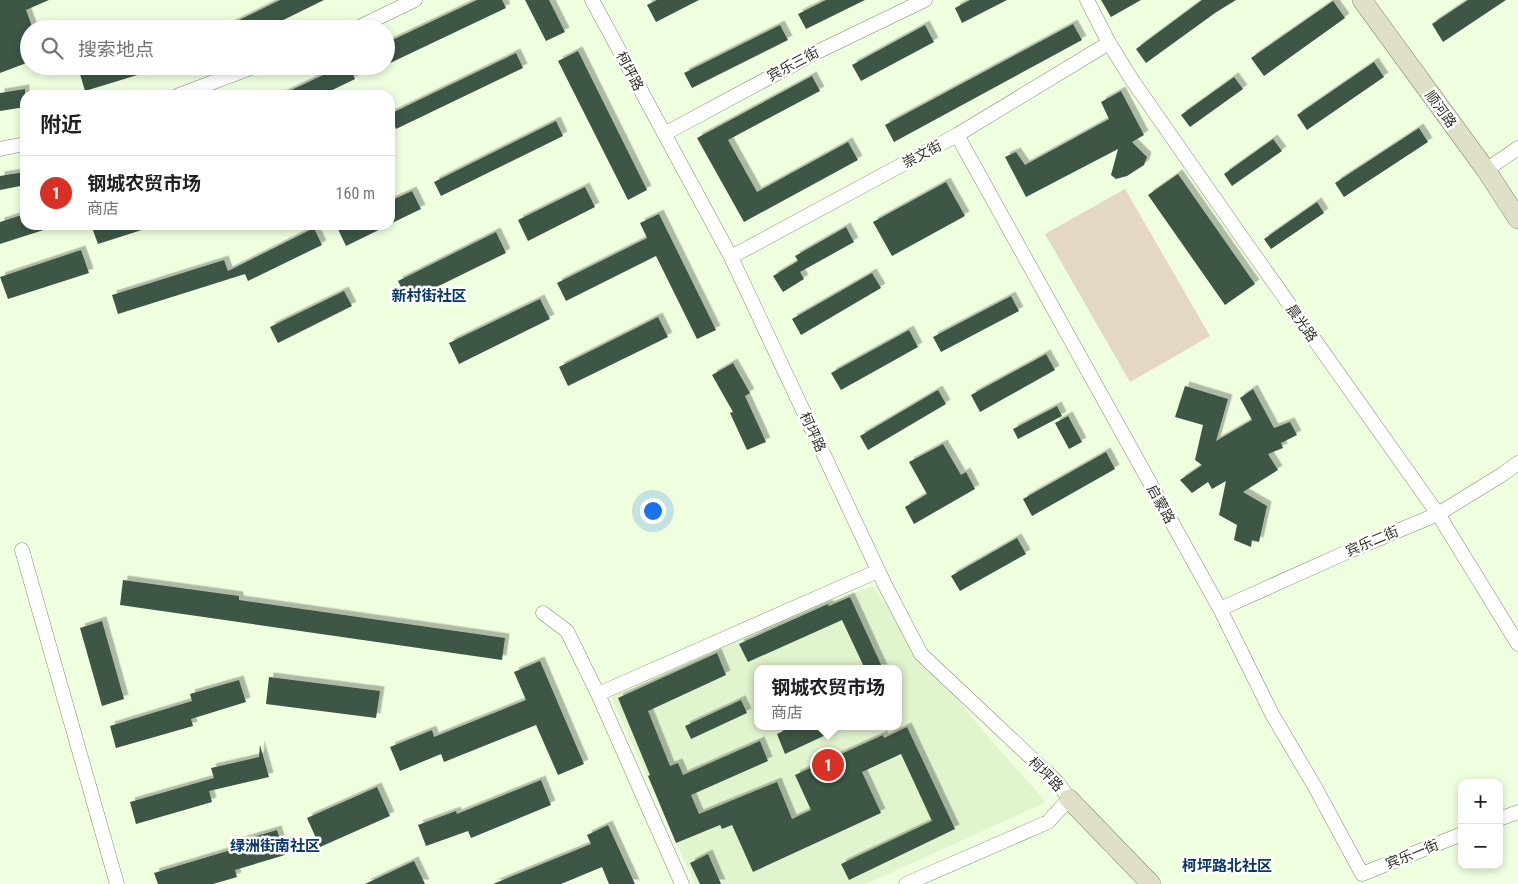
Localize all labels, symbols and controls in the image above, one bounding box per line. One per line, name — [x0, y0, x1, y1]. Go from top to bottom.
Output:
search box — [20, 20, 395, 75]
icon: search — [38, 34, 66, 62]
text: 搜索地点 — [78, 38, 154, 61]
street label: 宾乐三街 — [765, 44, 821, 84]
street label: 柯坪路 — [613, 49, 647, 93]
street label: 顺河路 — [1422, 87, 1460, 131]
text: 附近 — [40, 113, 82, 137]
street label: 崇文街 — [900, 137, 944, 171]
text: 钢城农贸市场 — [87, 172, 201, 195]
text: 1 — [52, 184, 60, 203]
text: 160 m — [336, 184, 375, 203]
text: 商店 — [87, 199, 119, 218]
district label: 新村街社区 — [391, 287, 467, 305]
street label: 晨光路 — [1283, 301, 1321, 345]
street label: 柯坪路 — [797, 410, 829, 454]
street label: 启蒙路 — [1144, 482, 1178, 526]
your location — [640, 498, 666, 524]
street label: 宾乐二街 — [1343, 523, 1401, 559]
popup — [754, 665, 902, 730]
text: 钢城农贸市场 — [771, 676, 885, 699]
text: 商店 — [771, 703, 803, 722]
pin: 1 — [812, 746, 844, 784]
street label: 柯坪路 — [1025, 753, 1067, 795]
map controls — [1458, 779, 1503, 869]
button: + — [1458, 779, 1503, 824]
button: − — [1458, 824, 1503, 869]
street label: 宾乐一街 — [1383, 836, 1441, 872]
district label: 绿洲街南社区 — [230, 837, 320, 855]
district label: 柯坪路北社区 — [1182, 857, 1272, 875]

